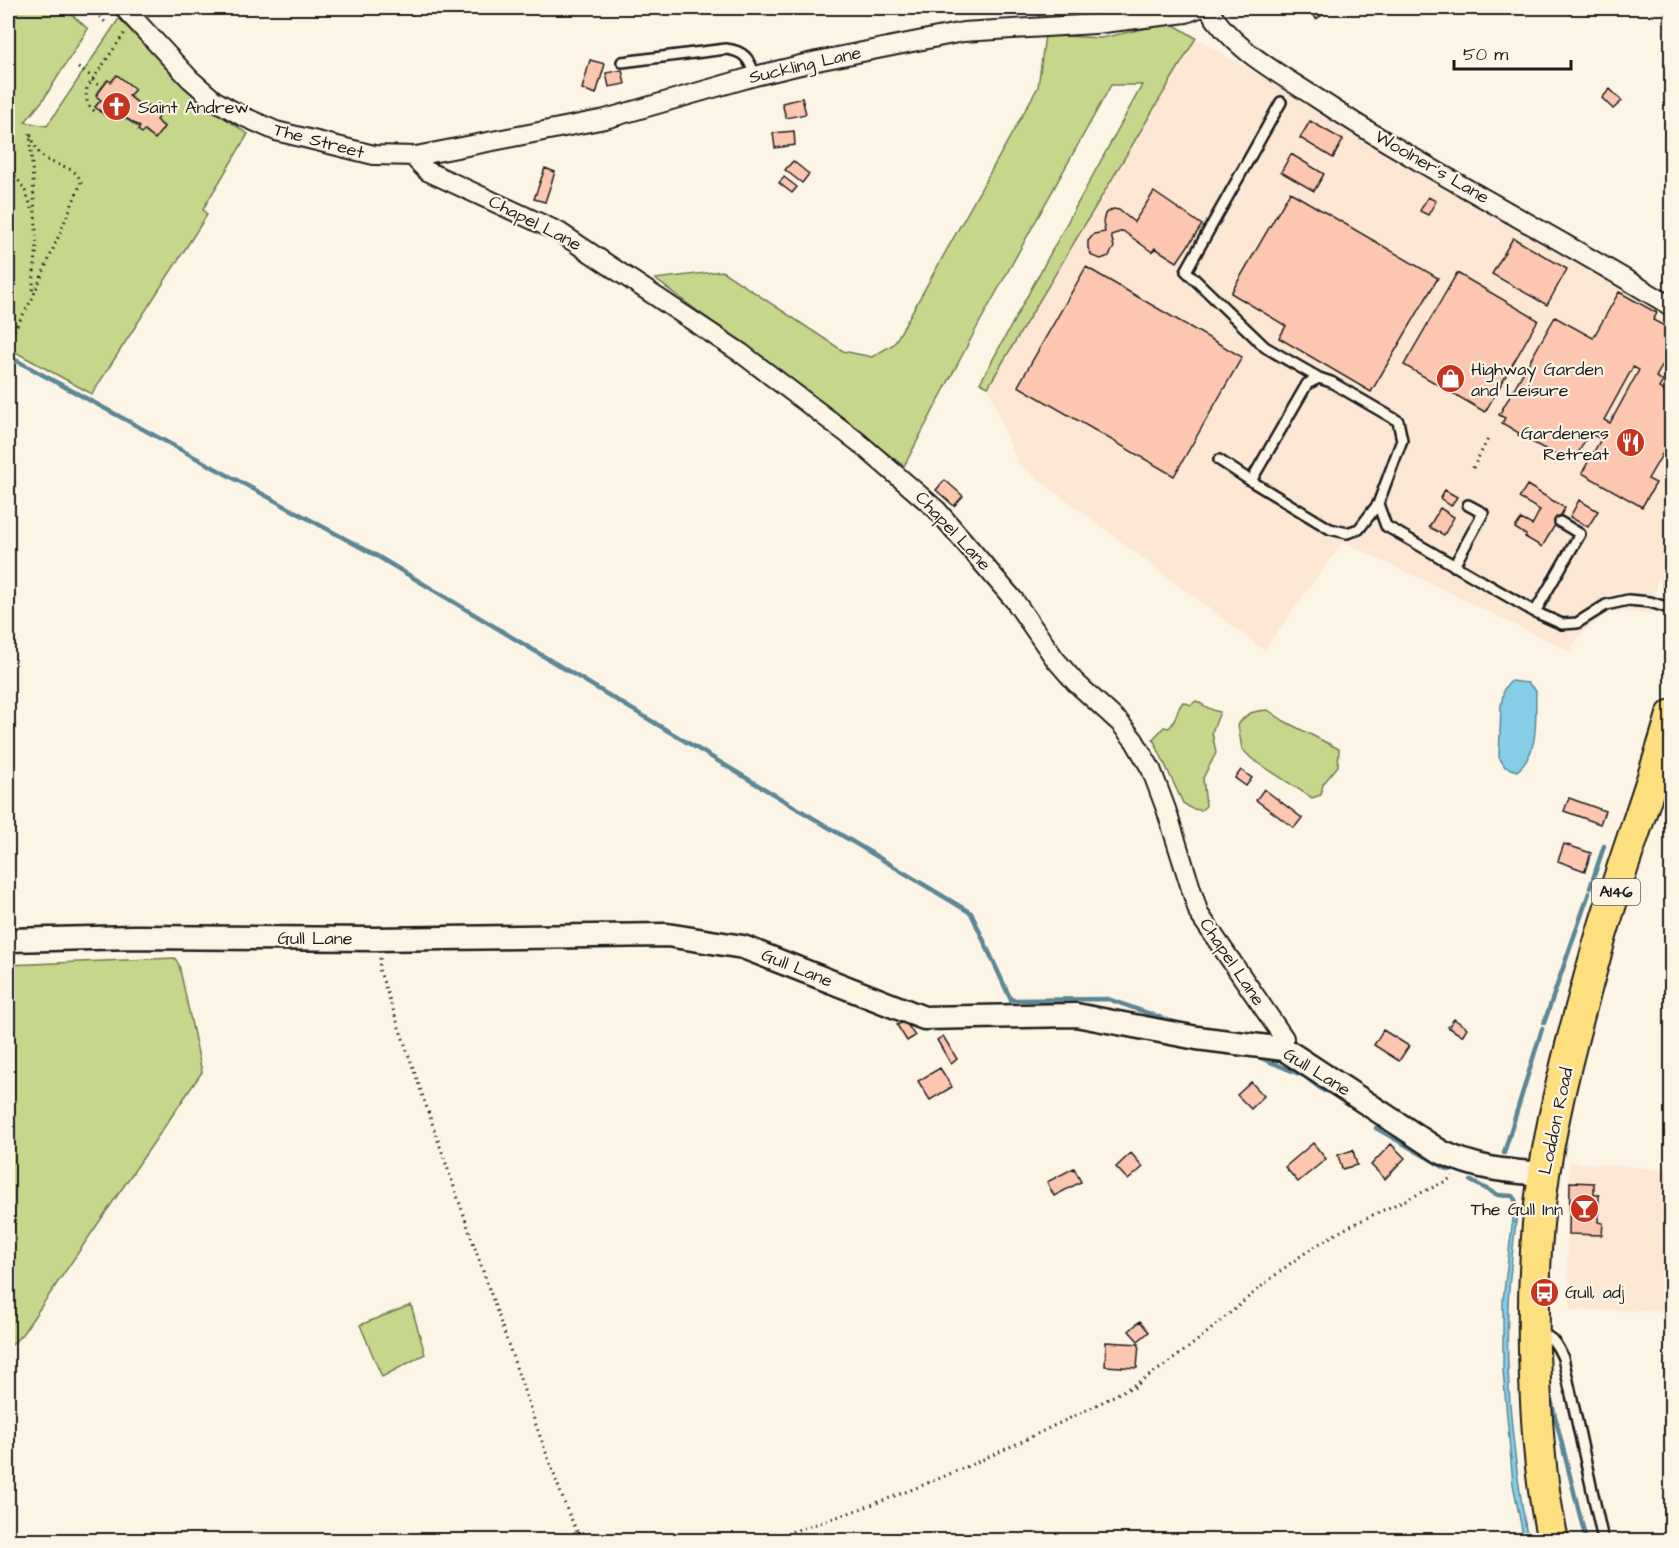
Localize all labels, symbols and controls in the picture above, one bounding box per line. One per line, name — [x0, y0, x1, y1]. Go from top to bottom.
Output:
scale bar — [1454, 33, 1571, 71]
street label: Suckling Lane — [746, 40, 864, 91]
text: 50 m — [1463, 42, 1508, 67]
church icon: Saint Andrew — [101, 91, 133, 123]
place label: Saint Andrew — [138, 95, 249, 120]
street label: The Street — [271, 117, 368, 165]
street label: Woolner's Lane — [1370, 124, 1494, 210]
street label: Chapel Lane — [484, 189, 586, 257]
place label: Highway Garden and Leisure — [1471, 357, 1603, 403]
shop icon: Highway Garden and Leisure — [1434, 363, 1466, 395]
place label: Gardeners Retreat — [1521, 421, 1610, 467]
restaurant icon: Gardeners Retreat — [1614, 427, 1646, 459]
street label: Chapel Lane — [909, 486, 997, 577]
road number: A146 — [1592, 879, 1640, 905]
street label: Chapel Lane — [1193, 913, 1271, 1011]
street label: Gull Lane — [278, 926, 353, 951]
street label: Gull Lane — [758, 942, 837, 994]
street label: Gull Lane — [1279, 1042, 1356, 1103]
street label: Loddon Road — [1532, 1065, 1580, 1177]
bar icon: The Gull Inn — [1568, 1193, 1600, 1225]
place label: The Gull Inn — [1471, 1197, 1563, 1222]
bus stop icon: Gull, adj — [1528, 1276, 1560, 1308]
place label: Gull, adj — [1565, 1280, 1625, 1305]

